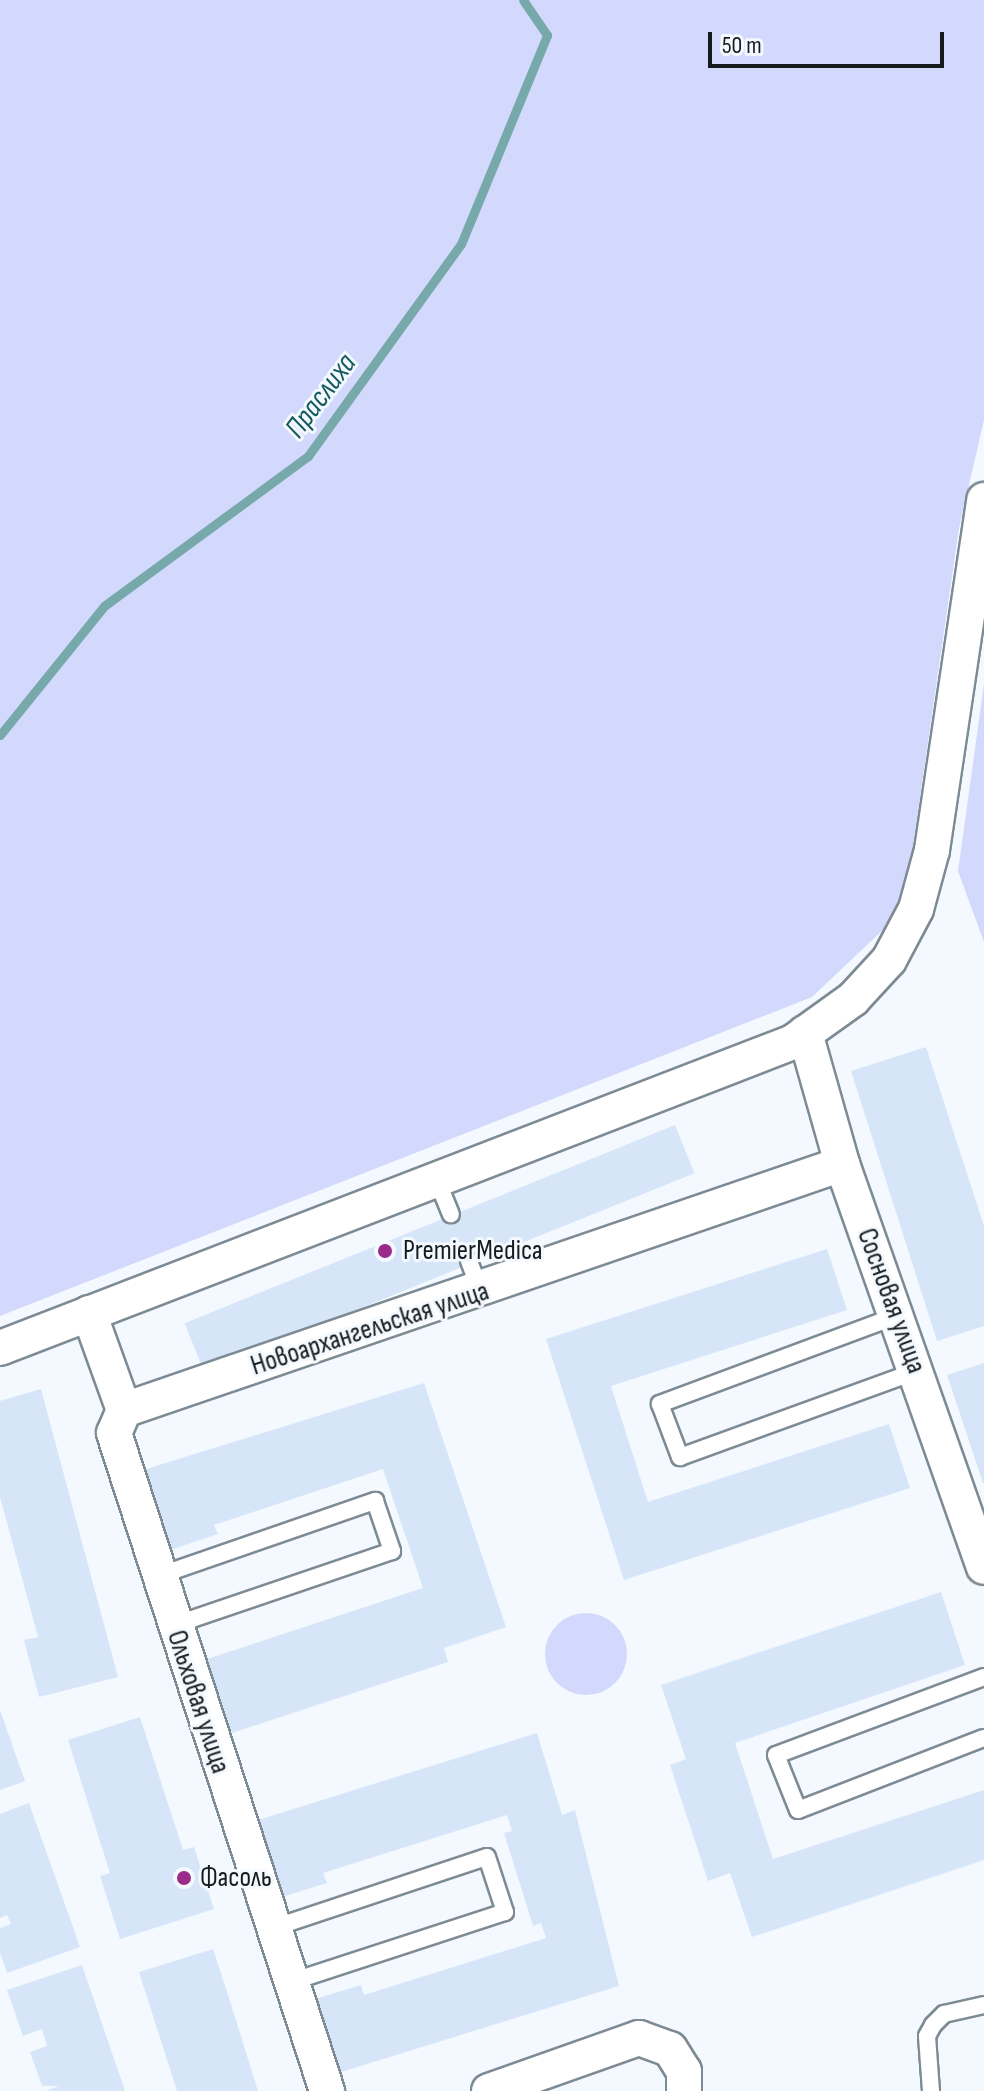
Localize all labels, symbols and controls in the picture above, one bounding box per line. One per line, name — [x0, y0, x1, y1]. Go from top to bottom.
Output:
scale bar — [712, 16, 948, 66]
text: 50 m — [722, 31, 762, 60]
water label: Праслиха — [278, 347, 364, 445]
street label: Сосновая улица — [849, 1224, 933, 1378]
place label: PremierMedica — [403, 1234, 543, 1268]
marker: PremierMedica — [374, 1240, 396, 1262]
street label: Новоархангельская улица — [247, 1275, 493, 1383]
street label: Ольховая улица — [159, 1626, 237, 1778]
place label: Фасоль — [200, 1861, 272, 1895]
marker: Фасоль — [175, 1869, 193, 1887]

